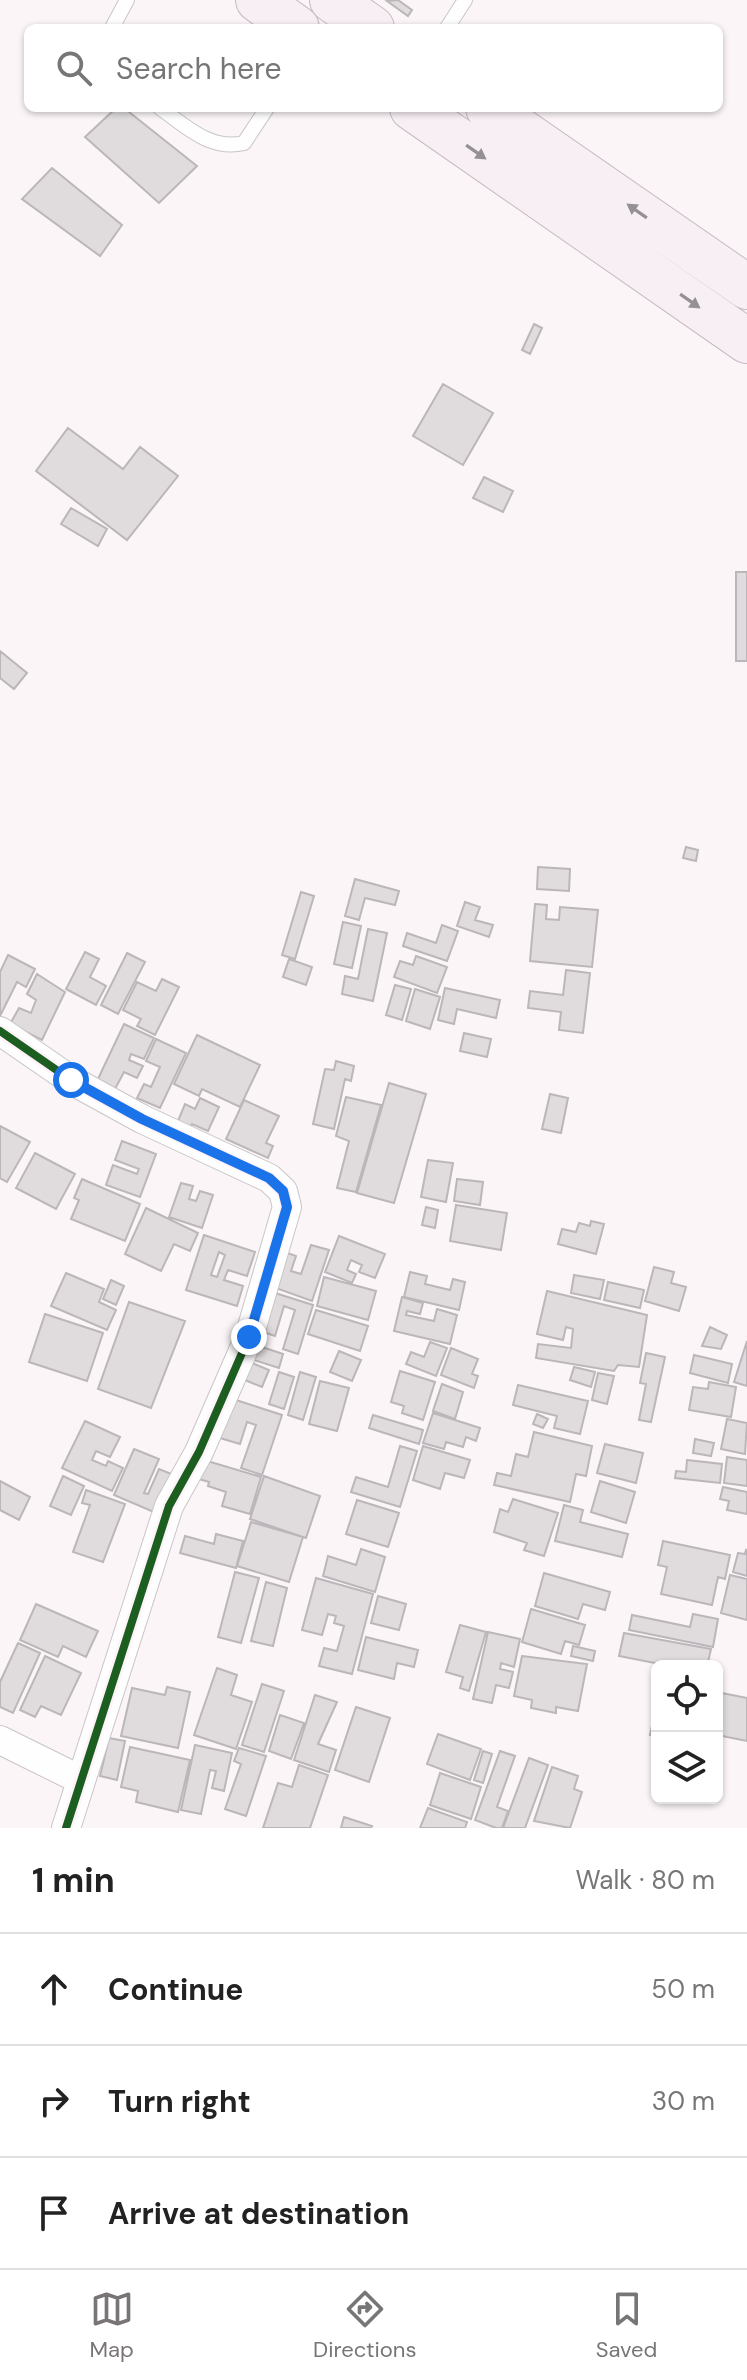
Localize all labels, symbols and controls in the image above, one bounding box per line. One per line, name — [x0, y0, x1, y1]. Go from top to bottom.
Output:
search box — [24, 24, 723, 112]
icon: search — [52, 46, 96, 90]
text: Search here — [116, 49, 282, 88]
one-way arrow — [466, 145, 487, 160]
one-way arrow — [626, 204, 647, 219]
one-way arrow — [679, 293, 700, 308]
route start — [53, 1062, 89, 1098]
route end — [231, 1319, 267, 1355]
map controls — [651, 1660, 723, 1804]
button: locate — [651, 1660, 723, 1732]
button: layers — [651, 1732, 723, 1804]
text: 1 min — [32, 1858, 115, 1903]
text: Walk · 80 m — [575, 1863, 715, 1897]
icon: ahead — [32, 1967, 76, 2011]
text: Continue — [108, 1970, 243, 2009]
text: 50 m — [651, 1972, 715, 2006]
icon: right — [32, 2079, 76, 2123]
text: Turn right — [108, 2082, 251, 2121]
text: 30 m — [652, 2084, 715, 2118]
icon: arrive — [32, 2191, 76, 2235]
text: Arrive at destination — [108, 2194, 409, 2233]
tab: Map — [90, 2287, 134, 2364]
tab: Directions — [313, 2287, 417, 2364]
tab: Saved — [596, 2287, 657, 2364]

